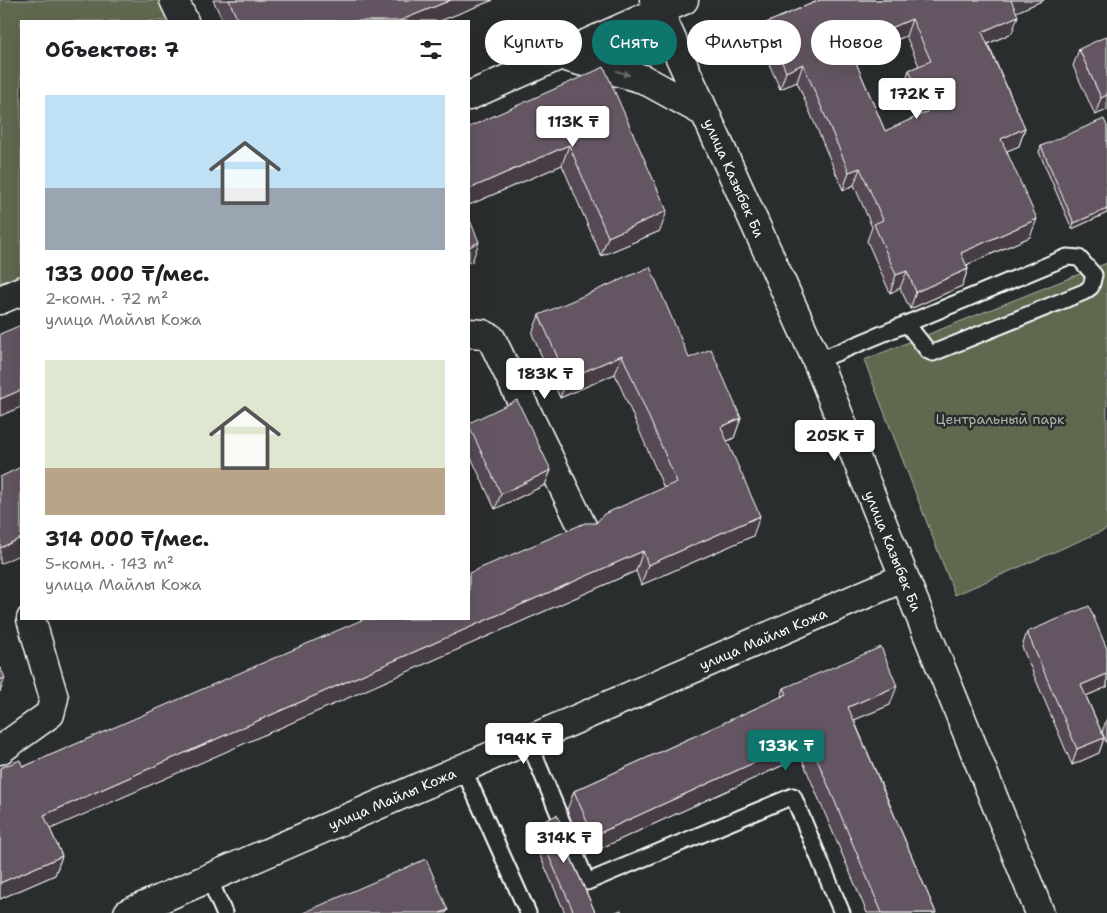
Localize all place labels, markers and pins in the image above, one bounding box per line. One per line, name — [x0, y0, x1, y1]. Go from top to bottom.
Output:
pin: 172K ₸ — [876, 78, 958, 120]
pin: 113K ₸ — [532, 106, 614, 148]
pin: 183K ₸ — [504, 358, 586, 400]
pin: 205K ₸ — [794, 420, 876, 462]
pin: 194K ₸ — [483, 722, 565, 765]
pin: 133K ₸ — [745, 730, 827, 772]
pin: 314K ₸ — [523, 822, 605, 864]

